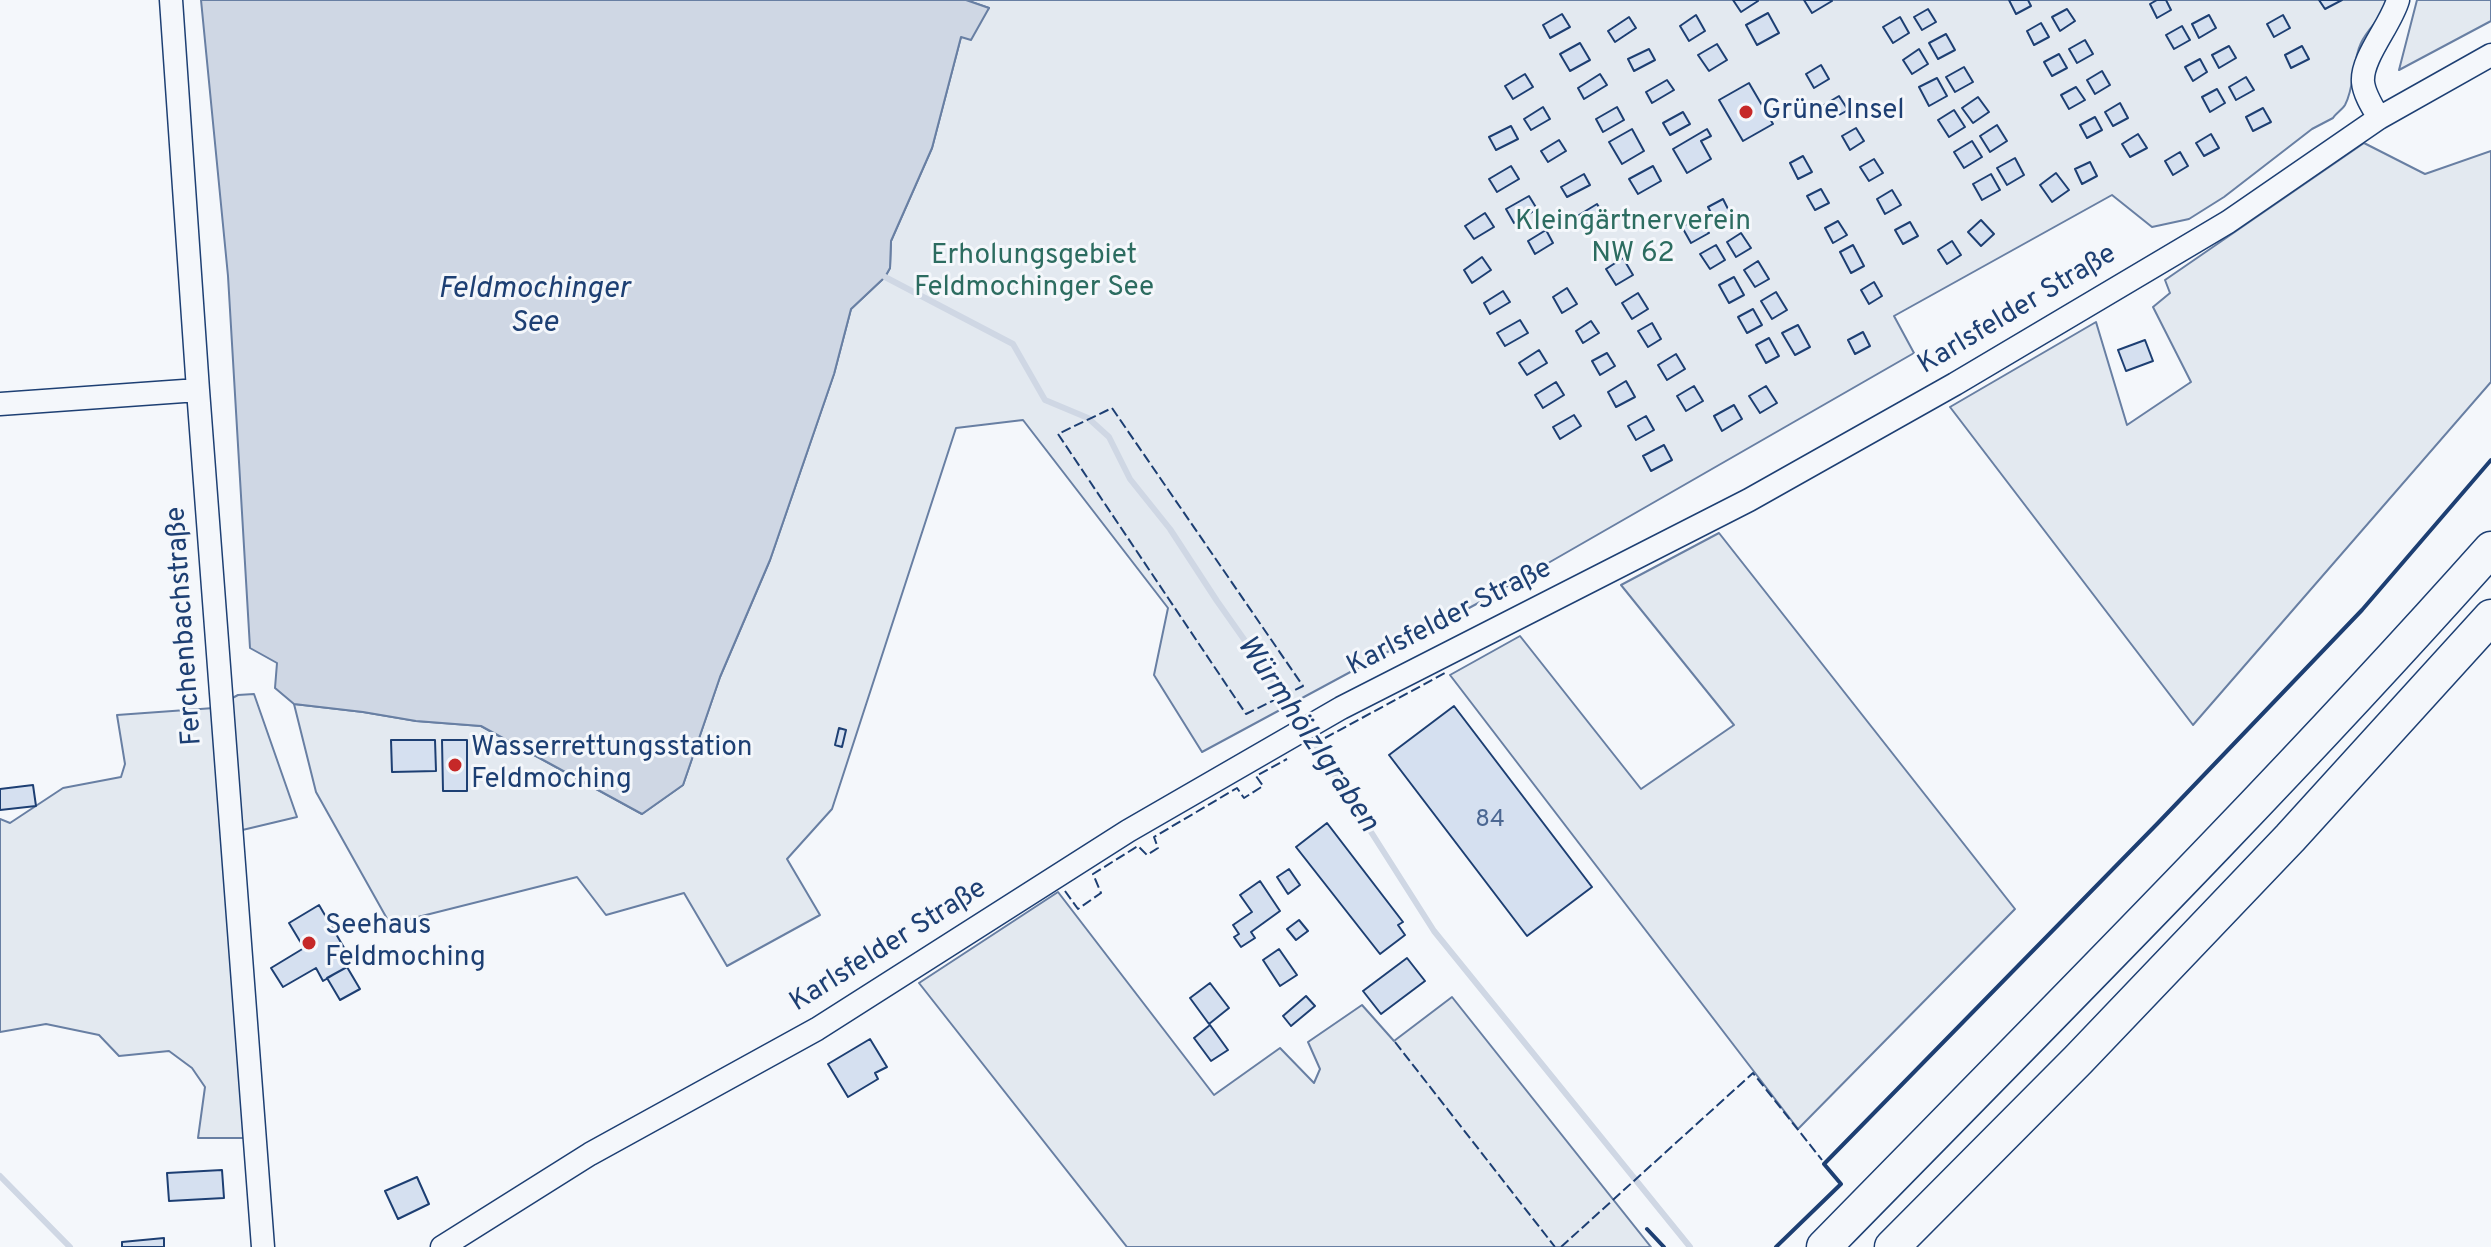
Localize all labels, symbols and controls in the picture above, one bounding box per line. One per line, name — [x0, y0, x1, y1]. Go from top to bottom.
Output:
place label: Grüne Insel — [1762, 95, 1905, 129]
marker: Grüne Insel — [1737, 103, 1755, 121]
park label: Kleingärtnerverein NW 62 — [1515, 206, 1751, 272]
street label: Karlsfelder Straße — [1913, 239, 2123, 383]
park label: Erholungsgebiet Feldmochinger See — [914, 240, 1154, 306]
water label: Feldmochinger See — [438, 273, 630, 344]
street label: Ferchenbachstraße — [161, 505, 211, 747]
street label: Karlsfelder Straße — [1342, 553, 1558, 685]
water label: Würmhölzlgraben — [1227, 630, 1385, 840]
place label: Wasserrettungsstation Feldmoching — [471, 732, 753, 798]
marker: Wasserrettungsstation Feldmoching — [446, 756, 464, 774]
house number: 84 — [1475, 807, 1505, 835]
street label: Karlsfelder Straße — [785, 873, 993, 1021]
place label: Seehaus Feldmoching — [325, 910, 486, 976]
marker: Seehaus Feldmoching — [300, 934, 318, 952]

